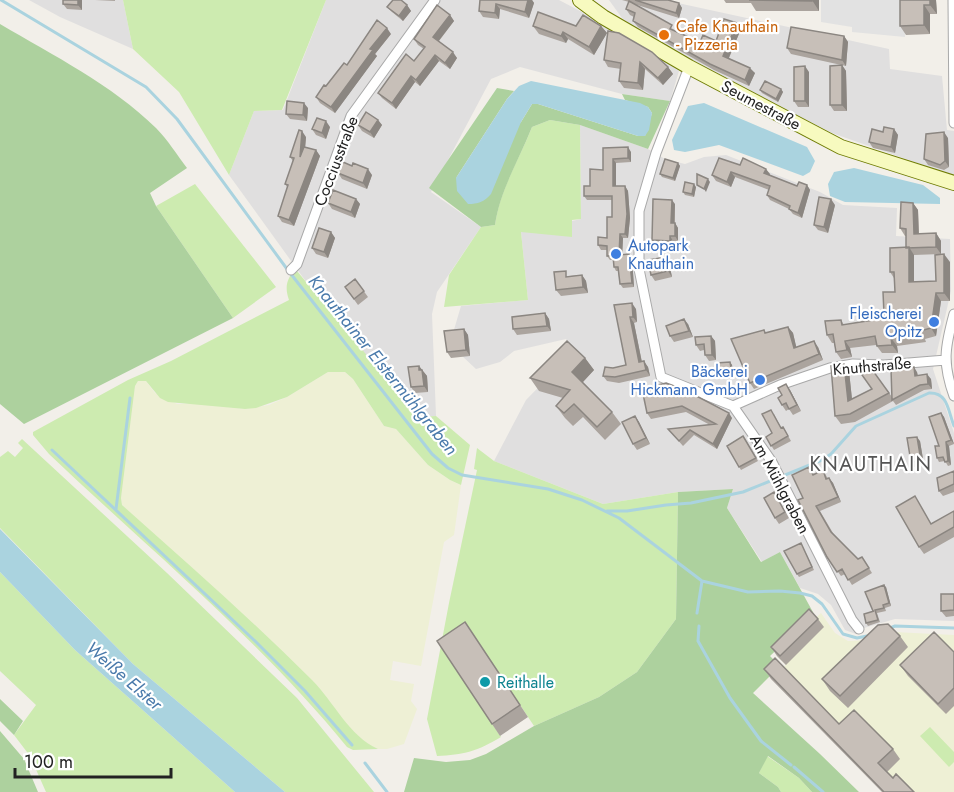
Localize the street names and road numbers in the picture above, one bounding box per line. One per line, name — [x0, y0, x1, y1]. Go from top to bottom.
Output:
street label: Seumestraße — [717, 74, 805, 136]
street label: Cocciusstraße — [308, 113, 364, 209]
street label: Knuthstraße — [832, 351, 912, 381]
street label: Am Mühlgraben — [744, 430, 816, 538]

